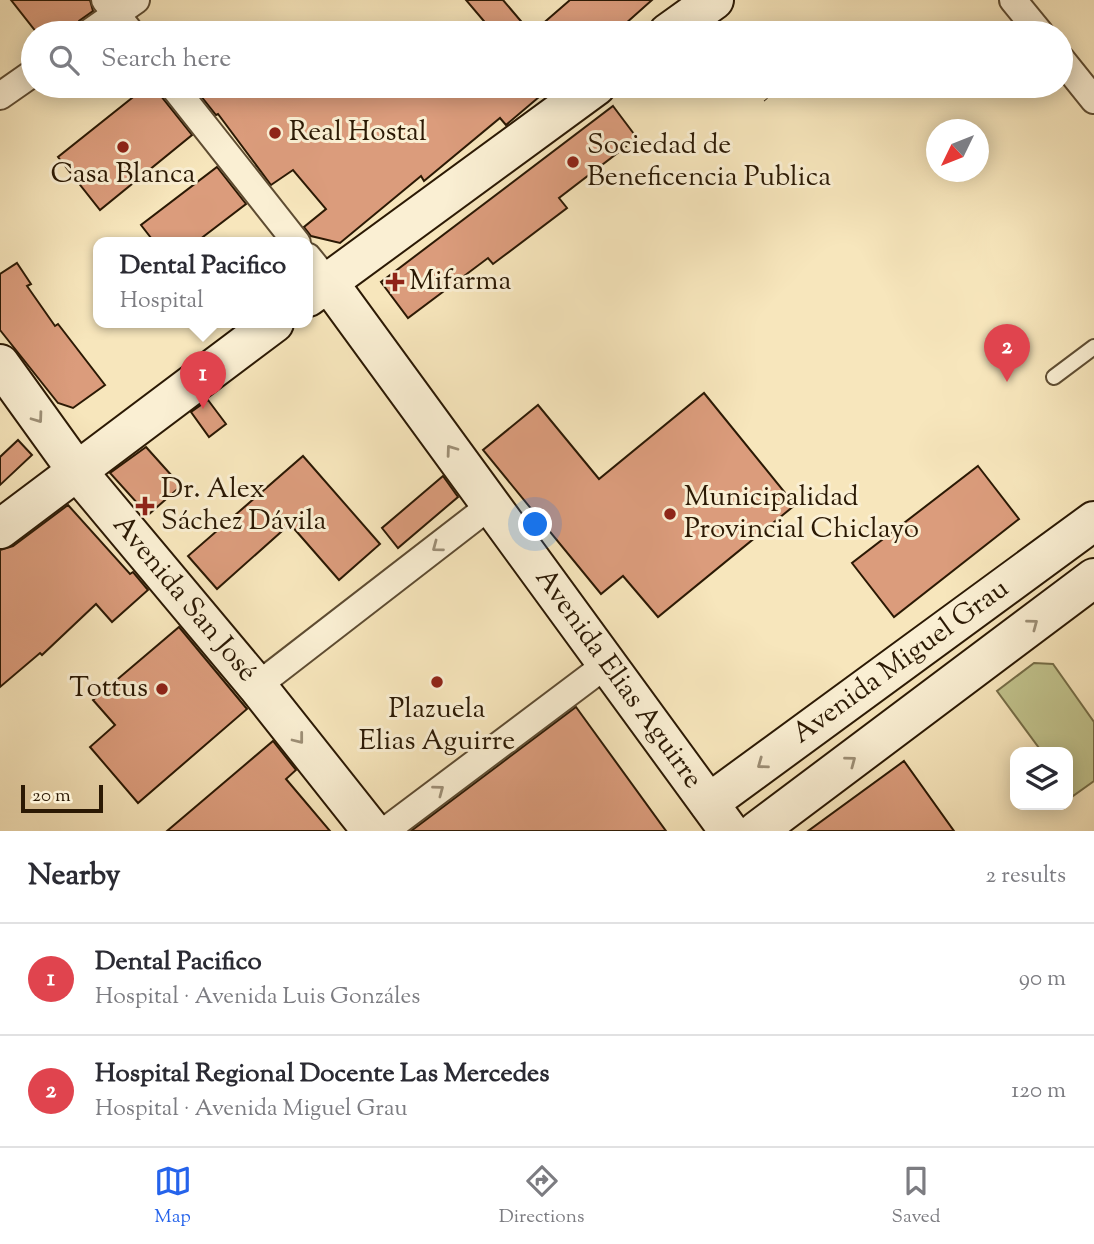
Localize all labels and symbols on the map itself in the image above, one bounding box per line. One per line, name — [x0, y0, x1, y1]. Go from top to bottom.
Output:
place label: Real Hostal — [289, 113, 427, 153]
north arrow — [926, 119, 989, 182]
marker: Real Hostal — [267, 125, 283, 141]
place label: Sociedad de Beneficencia Publica — [587, 126, 831, 198]
marker: Casa Blanca — [115, 139, 131, 155]
marker: Sociedad de Beneficencia Publica — [565, 154, 581, 170]
place label: Casa Blanca — [50, 155, 196, 195]
place label: Mifarma — [409, 262, 512, 302]
marker: Mifarma — [387, 274, 403, 290]
pin: 2 — [984, 324, 1030, 382]
pin: 1 — [180, 351, 226, 409]
one-way arrow — [30, 410, 43, 423]
one-way arrow — [447, 445, 459, 458]
place label: Dr. Alex Sáchez Dávila — [161, 470, 327, 542]
place label: Municipalidad Provincial Chiclayo — [684, 478, 919, 550]
marker: Dr. Alex Sáchez Dávila — [135, 496, 155, 516]
marker: Municipalidad Provincial Chiclayo — [662, 506, 678, 522]
street label: Avenida San José — [102, 507, 266, 691]
your location — [518, 507, 552, 541]
one-way arrow — [433, 538, 445, 551]
street label: Avenida Elias Aguirre — [524, 561, 712, 797]
street label: Avenida Miguel Grau — [784, 570, 1018, 754]
one-way arrow — [1025, 620, 1038, 632]
place label: Tottus — [69, 669, 148, 709]
marker: Plazuela Elias Aguirre — [429, 674, 445, 690]
marker: Tottus — [154, 681, 170, 697]
place label: Plazuela Elias Aguirre — [359, 690, 515, 762]
one-way arrow — [291, 731, 303, 744]
one-way arrow — [757, 756, 770, 768]
one-way arrow — [843, 756, 856, 769]
scale bar — [21, 782, 103, 814]
one-way arrow — [432, 786, 444, 798]

